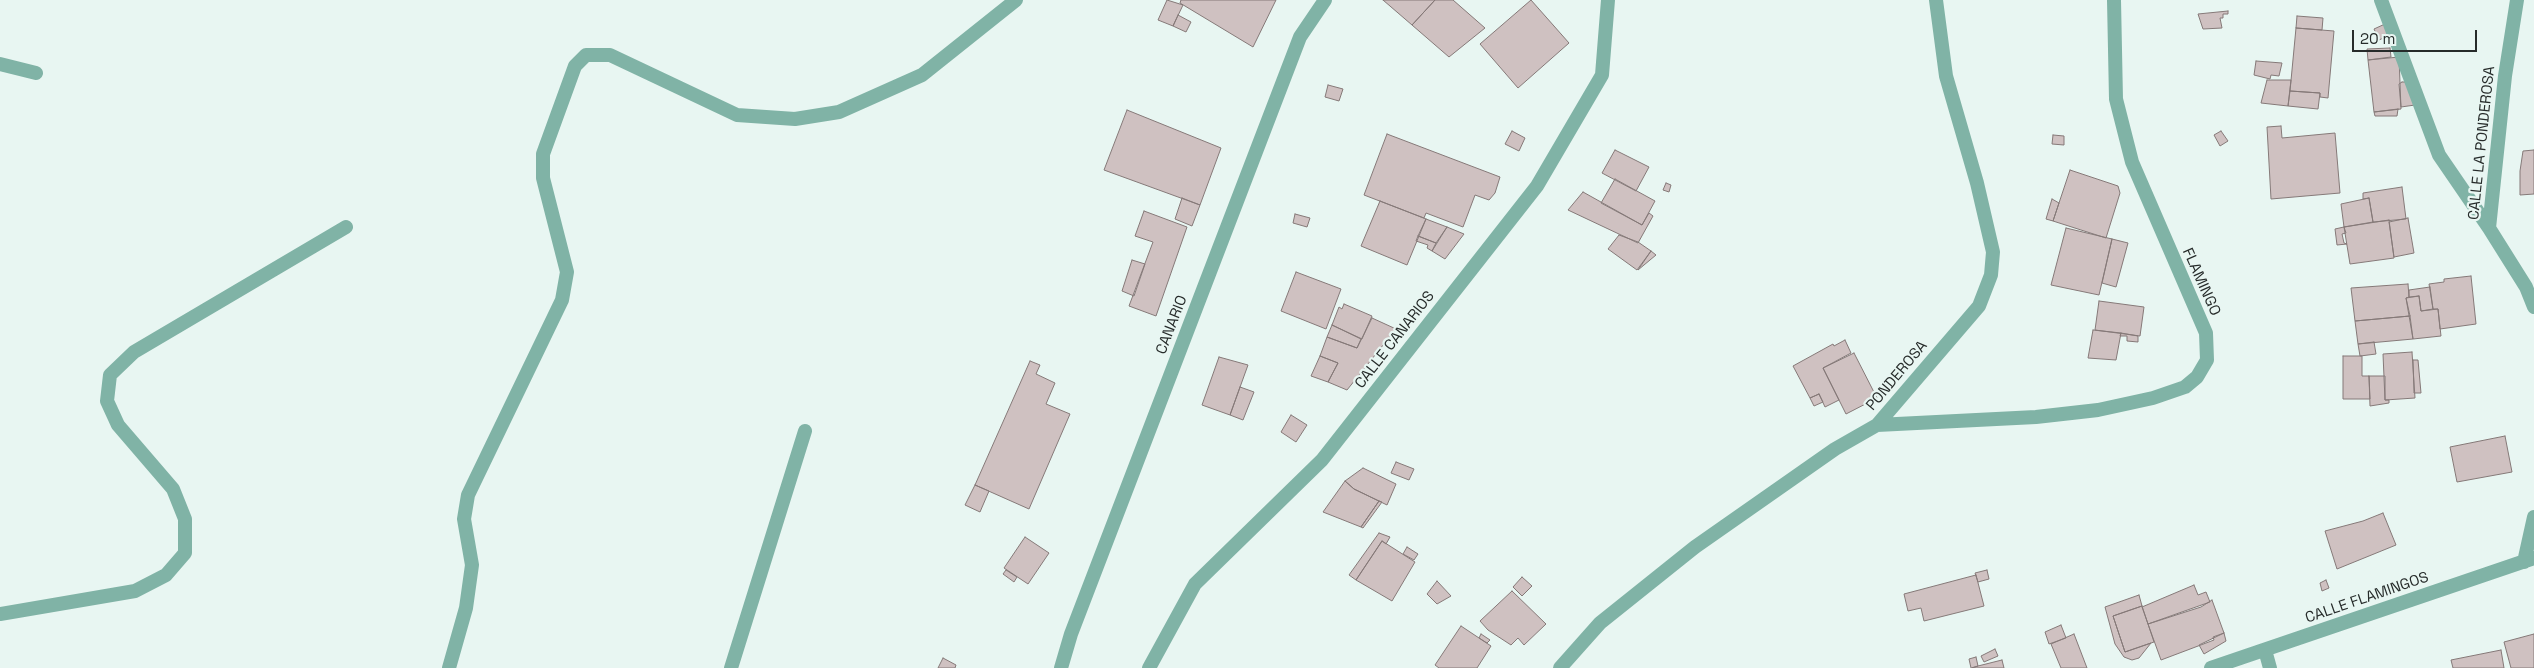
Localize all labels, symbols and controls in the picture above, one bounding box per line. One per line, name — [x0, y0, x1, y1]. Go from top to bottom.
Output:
scale bar — [2354, 20, 2479, 52]
text: 20 m — [2360, 29, 2395, 48]
street label: CALLE LA PONDEROSA — [2465, 65, 2499, 221]
street label: FLAMINGO — [2178, 245, 2224, 319]
street label: CALLE CANARIOS — [1351, 288, 1439, 392]
street label: CANARIO — [1153, 293, 1191, 357]
street label: PONDEROSA — [1863, 337, 1931, 415]
street label: CALLE FLAMINGOS — [2303, 568, 2431, 628]

